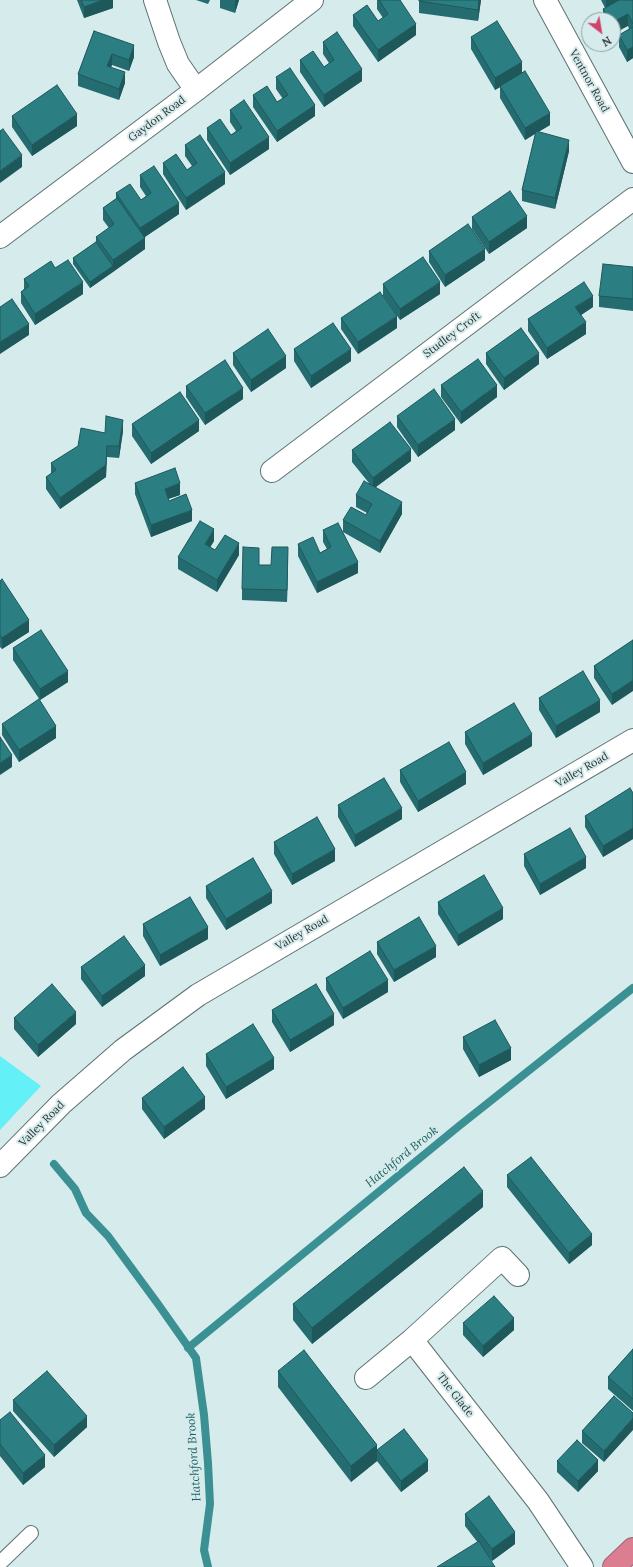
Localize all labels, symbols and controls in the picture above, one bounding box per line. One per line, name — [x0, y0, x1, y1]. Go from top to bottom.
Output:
north arrow — [581, 12, 621, 52]
text: N — [599, 33, 614, 50]
street label: Ventnor Road — [566, 47, 612, 115]
street label: Gaydon Road — [126, 93, 188, 145]
street label: Studley Croft — [421, 309, 483, 361]
street label: Valley Road — [553, 750, 611, 790]
street label: Valley Road — [273, 913, 331, 953]
street label: Valley Road — [17, 1099, 67, 1149]
water label: Hatchford Brook — [363, 1123, 441, 1191]
street label: The Glade — [434, 1370, 476, 1420]
water label: Hatchford Brook — [184, 1412, 204, 1502]

